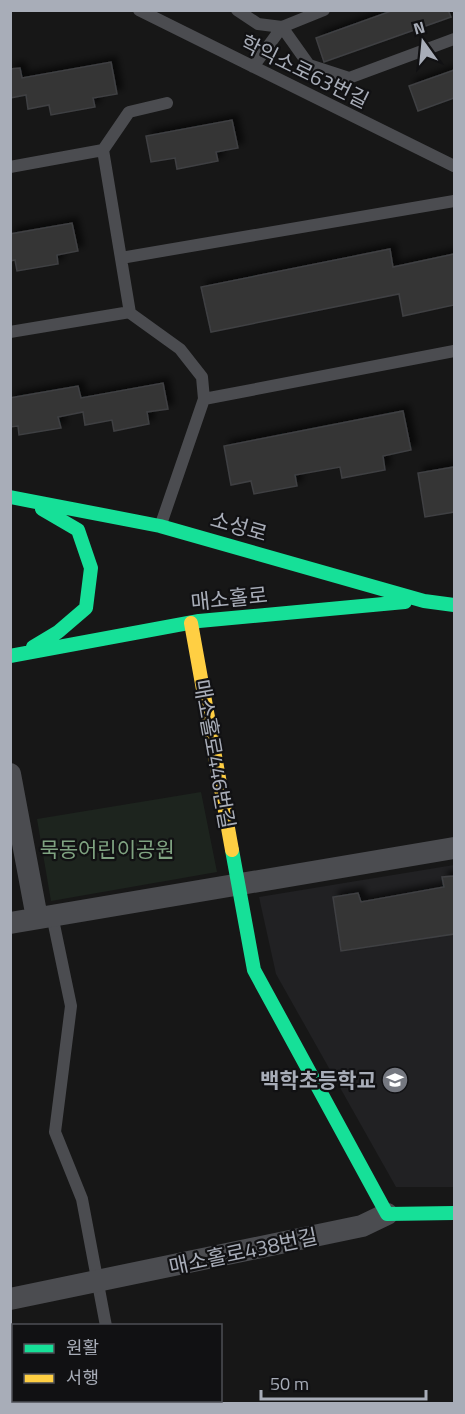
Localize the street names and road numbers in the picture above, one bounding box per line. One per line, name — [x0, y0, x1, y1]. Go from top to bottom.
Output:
street label: 학익소로63번길 — [235, 26, 375, 116]
street label: 소성로 — [207, 503, 271, 549]
street label: 매소홀로 — [189, 578, 269, 618]
street label: 매소홀로446번길 — [186, 677, 244, 831]
street label: 매소홀로438번길 — [166, 1220, 320, 1282]

